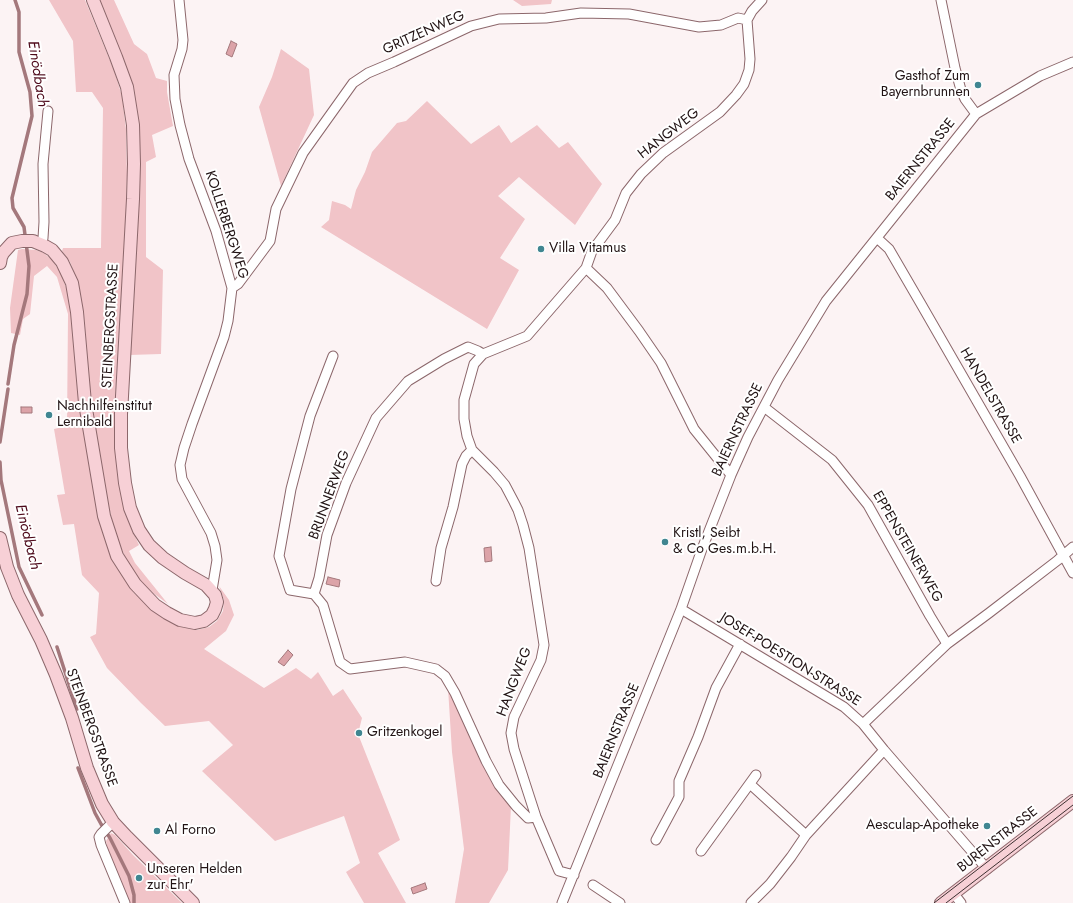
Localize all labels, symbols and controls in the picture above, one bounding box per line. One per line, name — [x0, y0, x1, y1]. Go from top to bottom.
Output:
street label: GRITZENWEG — [381, 8, 467, 58]
water label: Einödbach — [23, 40, 51, 108]
place label: Gasthof Zum Bayernbrunnen — [881, 69, 970, 102]
marker: Gasthof Zum Bayernbrunnen — [973, 80, 983, 90]
street label: HANGWEG — [635, 105, 703, 163]
street label: BAIERNSTRASSE — [883, 115, 959, 205]
street label: KOLLERBERGWEG — [201, 169, 251, 281]
place label: Villa Vitamus — [549, 241, 626, 257]
marker: Villa Vitamus — [536, 244, 546, 254]
street label: STEINBERGSTRASSE — [99, 263, 123, 389]
street label: HANDELSTRASSE — [956, 345, 1024, 447]
street label: BAIERNSTRASSE — [709, 381, 767, 479]
place label: Nachhilfeinstitut Lernibald — [57, 399, 152, 432]
marker: Nachhilfeinstitut Lernibald — [44, 410, 54, 420]
street label: BRUNNERWEG — [306, 448, 354, 542]
street label: EPPENSTEINERWEG — [868, 488, 946, 606]
water label: Einödbach — [10, 502, 44, 572]
place label: Kristl, Seibt & Co Ges.m.b.H. — [673, 526, 777, 558]
marker: Kristl, Seibt & Co Ges.m.b.H. — [660, 537, 670, 547]
street label: JOSEF-POESTION-STRASSE — [716, 610, 864, 710]
street label: HANGWEG — [494, 645, 536, 719]
street label: STEINBERGSTRASSE — [62, 667, 120, 789]
street label: BAIERNSTRASSE — [590, 681, 644, 781]
place label: Gritzenkogel — [367, 725, 442, 741]
marker: Gritzenkogel — [354, 728, 364, 738]
street label: BURENSTRASSE — [955, 803, 1041, 877]
place label: Aesculap-Apotheke — [866, 818, 979, 834]
marker: Aesculap-Apotheke — [982, 821, 992, 831]
place label: Al Forno — [165, 823, 216, 839]
marker: Al Forno — [152, 826, 162, 836]
place label: Unseren Helden zur Ehr' — [147, 862, 242, 894]
marker: Unseren Helden zur Ehr' — [134, 873, 144, 883]

